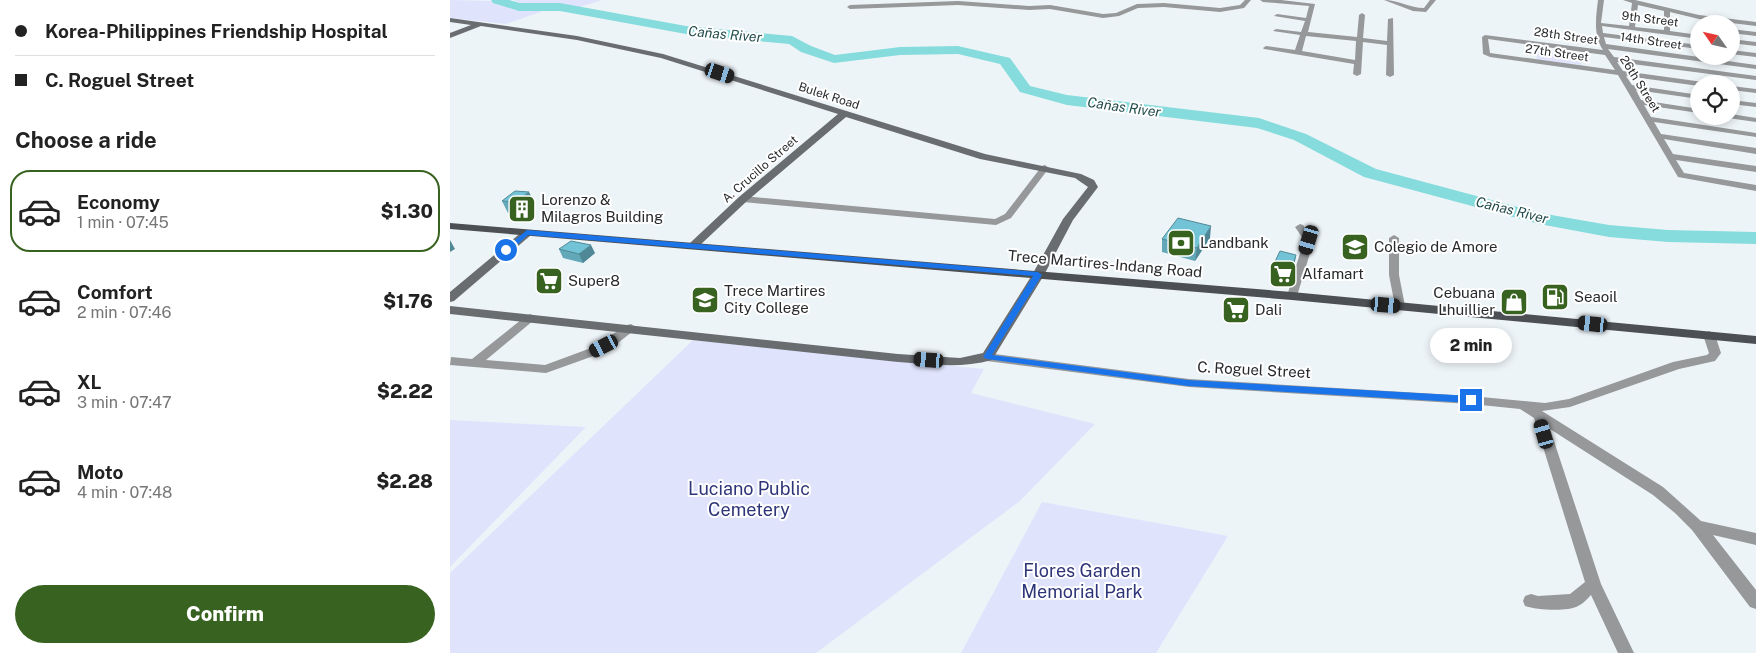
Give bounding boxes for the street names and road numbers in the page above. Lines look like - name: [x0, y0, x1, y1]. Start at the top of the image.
- street label: 9th Street: [1621, 9, 1679, 29]
- street label: 28th Street: [1533, 25, 1599, 47]
- street label: 14th Street: [1619, 30, 1683, 52]
- street label: 27th Street: [1524, 42, 1590, 64]
- street label: 26th Street: [1617, 53, 1663, 115]
- street label: Bulek Road: [797, 80, 861, 112]
- street label: A. Crucillo Street: [720, 132, 801, 205]
- street label: Trece Martires-Indang Road: [1007, 247, 1203, 280]
- street label: C. Roguel Street: [1197, 358, 1311, 381]

